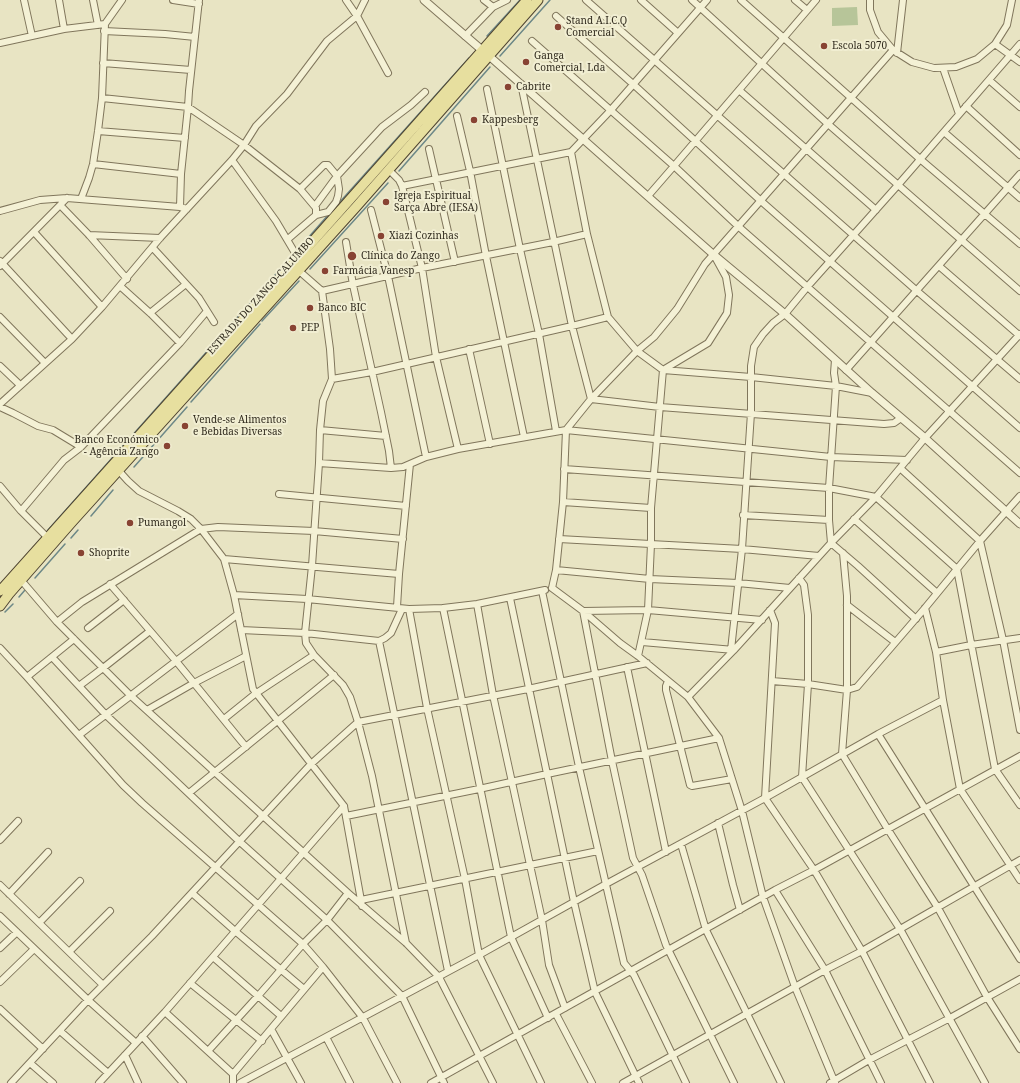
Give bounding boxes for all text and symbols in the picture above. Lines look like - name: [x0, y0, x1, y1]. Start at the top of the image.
- place label: Stand A.I.C.Q Comercial: [566, 15, 627, 38]
- marker: Stand A.I.C.Q Comercial: [553, 22, 563, 32]
- place label: Escola 5070: [832, 40, 887, 52]
- marker: Escola 5070: [819, 41, 829, 51]
- place label: Ganga Comercial, Lda: [534, 50, 605, 74]
- marker: Ganga Comercial, Lda: [521, 57, 531, 67]
- place label: Cabrite: [516, 81, 551, 93]
- marker: Cabrite: [503, 82, 513, 92]
- place label: Kappesberg: [482, 114, 538, 126]
- marker: Kappesberg: [469, 115, 479, 125]
- place label: Igreja Espiritual Sarça Abre (IESA): [394, 190, 478, 214]
- marker: Igreja Espiritual Sarça Abre (IESA): [381, 197, 391, 207]
- place label: Xiazi Cozinhas: [389, 230, 458, 242]
- marker: Xiazi Cozinhas: [376, 231, 386, 241]
- street label: ESTRADA DO ZANGO-CALUMBO: [205, 235, 317, 357]
- marker: Clínica do Zango: [346, 250, 358, 262]
- place label: Clínica do Zango: [361, 250, 440, 262]
- place label: Farmácia Vanesp: [333, 265, 414, 277]
- marker: Farmácia Vanesp: [320, 266, 330, 276]
- place label: Banco BIC: [318, 302, 366, 314]
- marker: Banco BIC: [305, 303, 315, 313]
- place label: PEP: [301, 322, 319, 334]
- marker: PEP: [288, 323, 298, 333]
- place label: Vende-se Alimentos e Bebidas Diversas: [193, 414, 286, 438]
- marker: Vende-se Alimentos e Bebidas Diversas: [180, 421, 190, 431]
- place label: Banco Económico - Agência Zango: [75, 434, 159, 458]
- marker: Banco Económico - Agência Zango: [162, 441, 172, 451]
- place label: Pumangol: [138, 517, 186, 529]
- marker: Pumangol: [125, 518, 135, 528]
- place label: Shoprite: [89, 547, 129, 559]
- marker: Shoprite: [76, 548, 86, 558]

